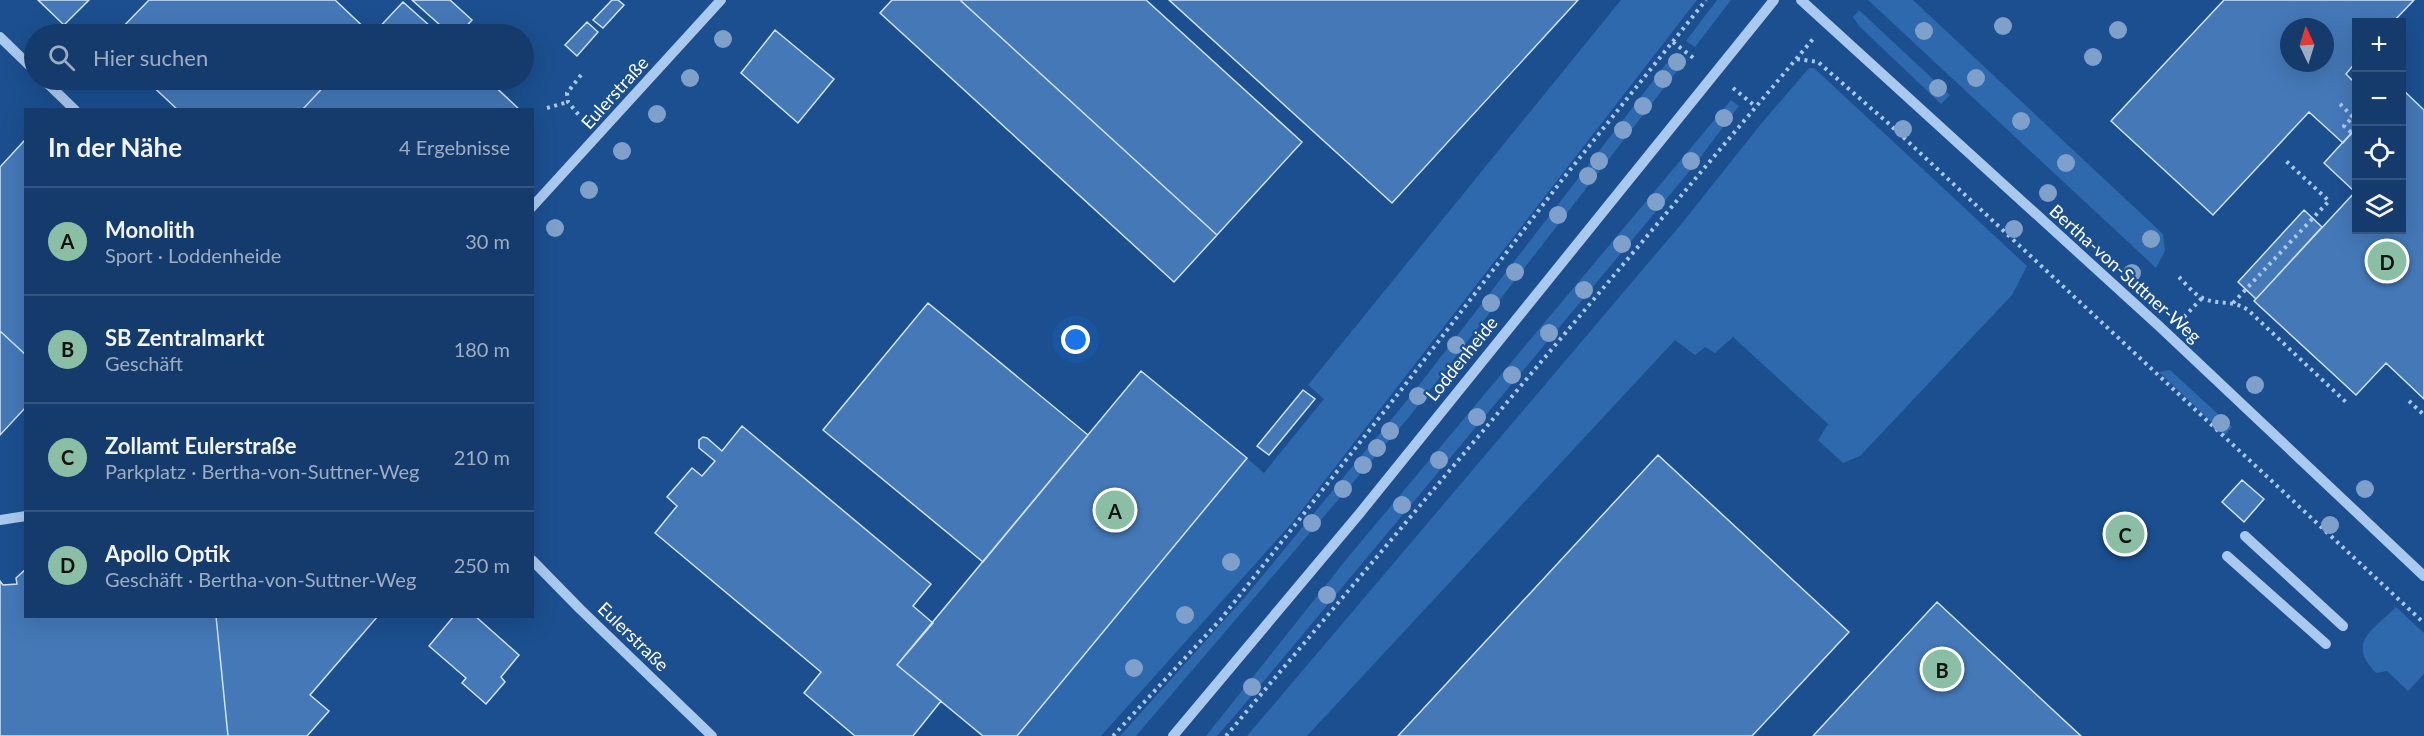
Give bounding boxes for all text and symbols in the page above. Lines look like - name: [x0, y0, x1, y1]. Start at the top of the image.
- north arrow: [2280, 18, 2334, 72]
- map controls: [2352, 18, 2406, 234]
- button: +: [2352, 18, 2406, 72]
- search box: [24, 24, 534, 90]
- icon: search: [45, 41, 78, 74]
- text: Hier suchen: [93, 44, 208, 71]
- street label: Eulerstraße: [576, 52, 652, 133]
- button: −: [2352, 72, 2406, 126]
- button: locate: [2352, 126, 2406, 180]
- text: In der Nähe: [48, 131, 182, 163]
- text: 4 Ergebnisse: [399, 135, 510, 159]
- button: layers: [2352, 180, 2406, 234]
- street label: Bertha-von-Suttner-Weg: [2045, 199, 2206, 347]
- text: Monolith: [105, 216, 195, 243]
- text: A: [61, 229, 74, 253]
- text: 30 m: [465, 229, 510, 253]
- pin: D: [2368, 238, 2406, 284]
- text: Sport · Loddenheide: [105, 243, 281, 267]
- street label: Loddenheide: [1421, 312, 1502, 405]
- text: SB Zentralmarkt: [105, 324, 264, 351]
- your location: [1061, 325, 1090, 354]
- text: B: [61, 337, 74, 361]
- text: 180 m: [454, 337, 510, 361]
- text: Geschäft: [105, 351, 183, 375]
- text: Zollamt Eulerstraße: [105, 432, 297, 459]
- text: C: [61, 445, 74, 469]
- text: 210 m: [454, 445, 510, 469]
- text: Parkplatz · Bertha-von-Suttner-Weg: [105, 459, 419, 483]
- pin: A: [1096, 488, 1134, 532]
- pin: C: [2106, 512, 2144, 556]
- text: Apollo Optik: [105, 540, 230, 567]
- text: D: [60, 553, 75, 577]
- text: 250 m: [454, 553, 510, 577]
- text: Geschäft · Bertha-von-Suttner-Weg: [105, 567, 416, 591]
- street label: Eulerstraße: [594, 597, 674, 675]
- pin: B: [1922, 646, 1962, 692]

